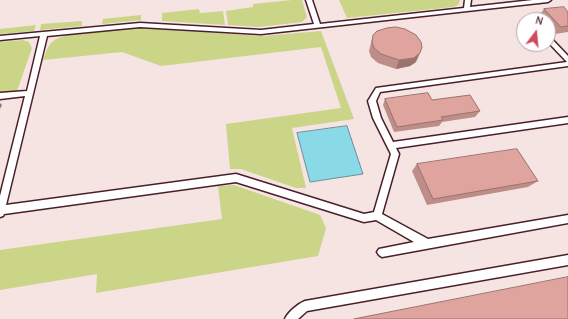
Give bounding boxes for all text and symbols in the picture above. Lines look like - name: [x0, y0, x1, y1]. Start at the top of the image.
- north arrow: [516, 12, 556, 52]
- text: N: [534, 14, 544, 28]

